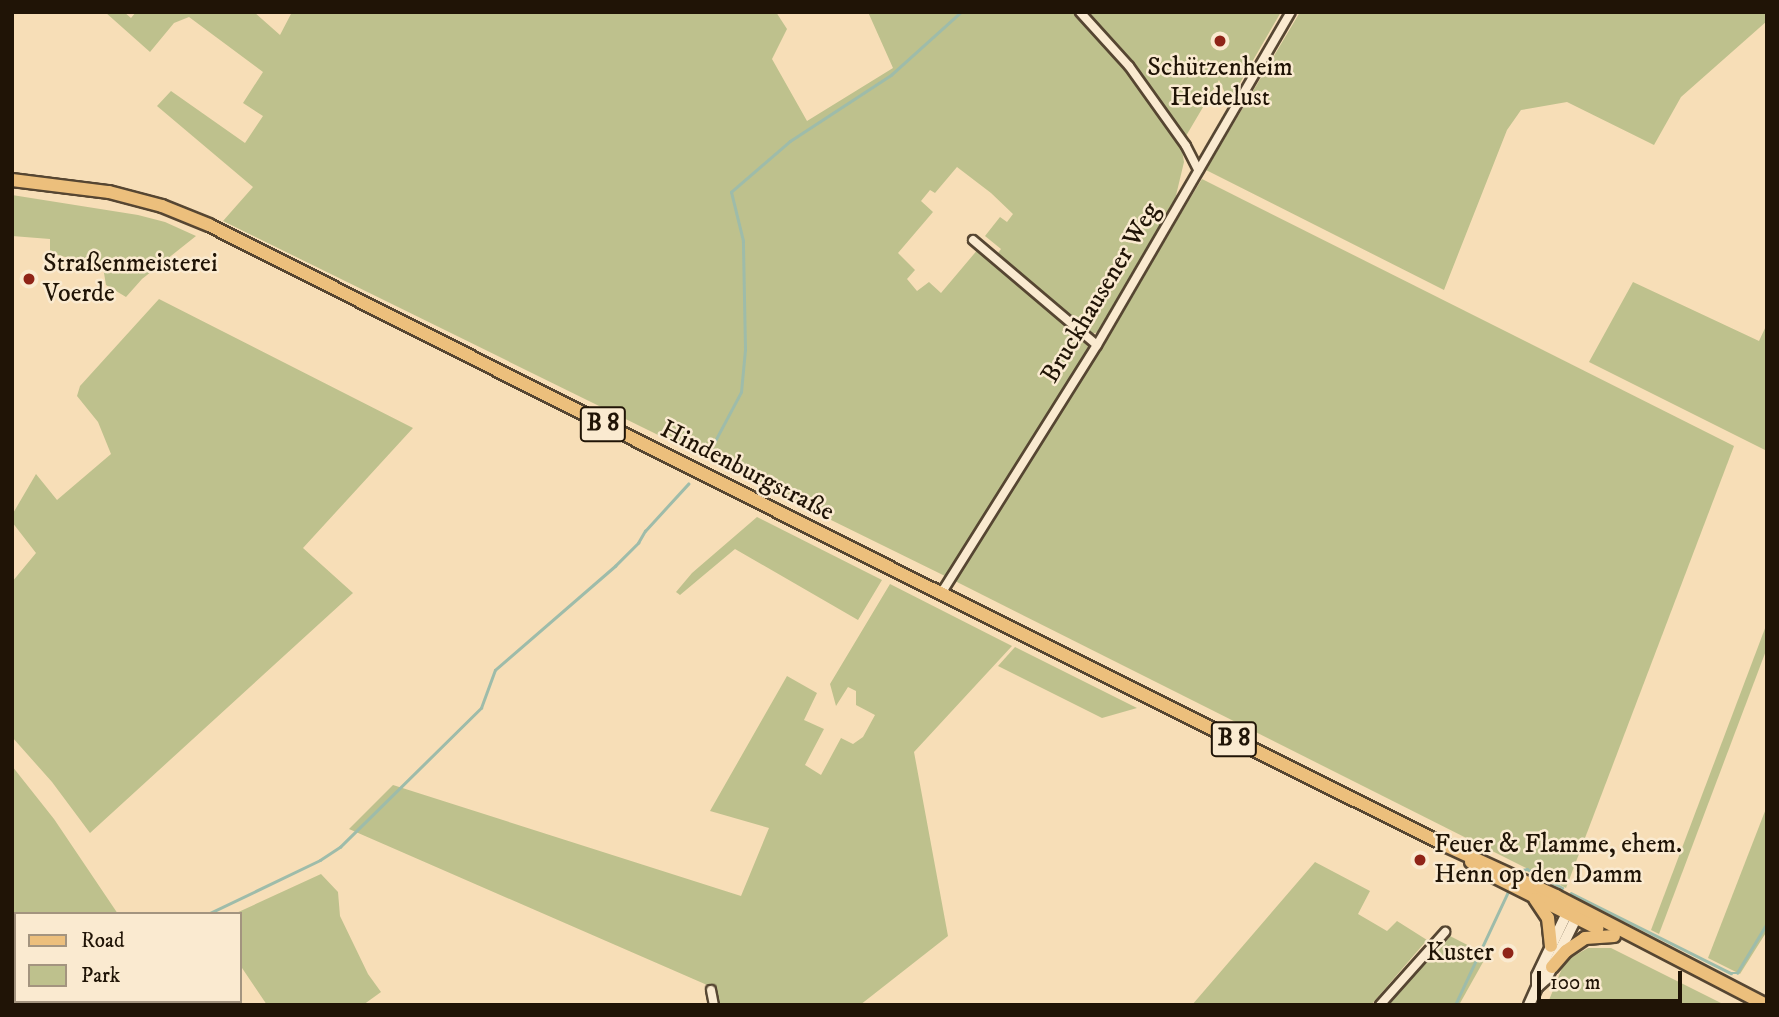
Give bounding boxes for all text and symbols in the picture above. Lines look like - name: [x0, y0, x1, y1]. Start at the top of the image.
- marker: Schützenheim Heidelust: [1212, 33, 1228, 49]
- place label: Schützenheim Heidelust: [1147, 52, 1293, 114]
- street label: Bruckhausener Weg: [1035, 197, 1167, 389]
- place label: Straßenmeisterei Voerde: [43, 248, 218, 310]
- marker: Straßenmeisterei Voerde: [21, 271, 37, 287]
- road number: B 8: [578, 404, 628, 444]
- street label: Hindenburgstraße: [655, 414, 839, 528]
- road number: B 8: [1210, 718, 1258, 760]
- place label: Feuer & Flamme, ehem. Henn op den Damm: [1434, 829, 1682, 890]
- marker: Feuer & Flamme, ehem. Henn op den Damm: [1412, 852, 1428, 868]
- legend: [14, 912, 242, 1003]
- text: Road: [81, 928, 125, 954]
- place label: Kuster: [1426, 937, 1494, 969]
- marker: Kuster: [1500, 945, 1516, 961]
- scale bar: [1541, 958, 1686, 1002]
- text: Park: [81, 963, 120, 989]
- text: 100 m: [1550, 970, 1601, 996]

